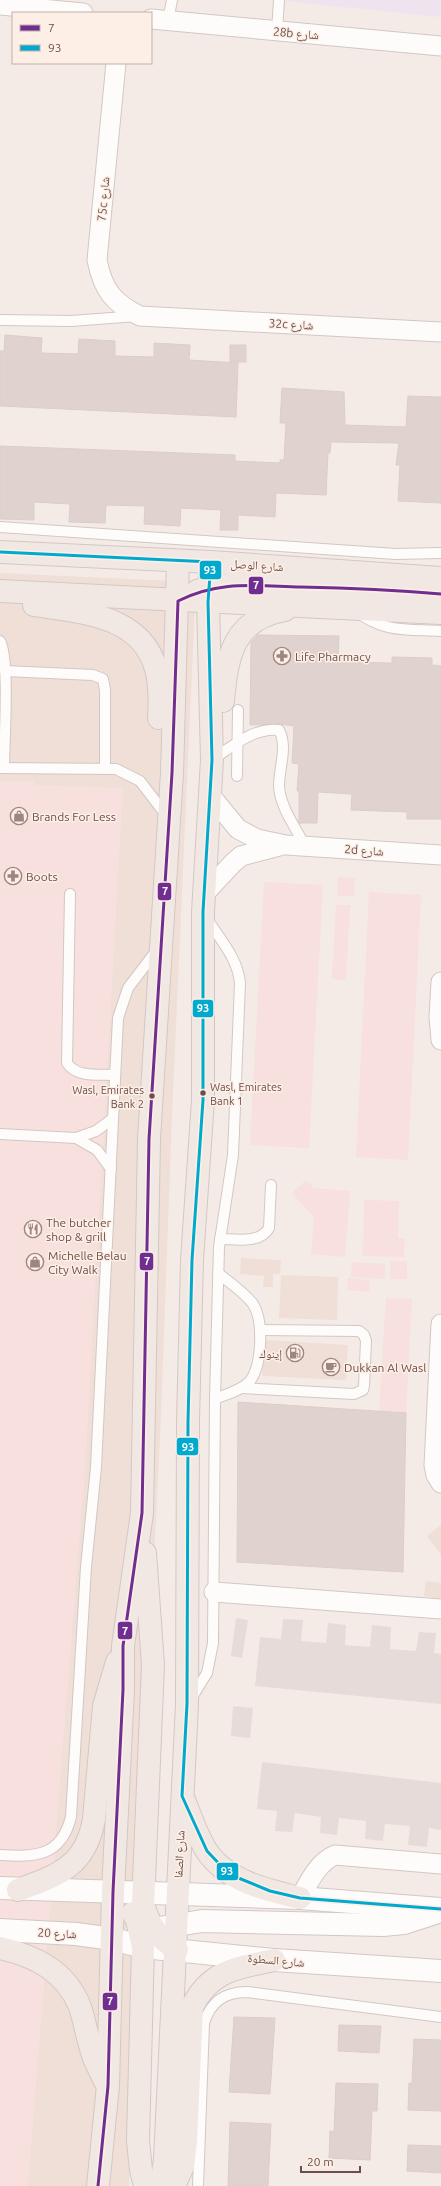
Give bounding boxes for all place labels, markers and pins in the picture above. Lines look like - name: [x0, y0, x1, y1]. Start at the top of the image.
- pharmacy icon: Life Pharmacy: [272, 646, 292, 666]
- place label: Life Pharmacy: [295, 650, 371, 663]
- shop icon: Brands For Less: [9, 806, 29, 826]
- place label: Brands For Less: [32, 810, 116, 823]
- pharmacy icon: Boots: [3, 866, 23, 886]
- place label: Boots: [26, 870, 58, 883]
- place label: Wasl, Emirates Bank 1: [210, 1081, 282, 1107]
- place label: Wasl, Emirates Bank 2: [72, 1084, 144, 1110]
- marker: Wasl, Emirates Bank 1: [198, 1088, 208, 1098]
- marker: Wasl, Emirates Bank 2: [147, 1091, 157, 1101]
- place label: The butcher shop & grill: [46, 1216, 112, 1243]
- restaurant icon: The butcher shop & grill: [23, 1219, 43, 1239]
- place label: Michelle Belau City Walk: [48, 1249, 127, 1276]
- shop icon: Michelle Belau City Walk: [25, 1252, 45, 1272]
- fuel station icon: إينوك: [285, 1343, 305, 1363]
- place label: إينوك: [259, 1347, 282, 1361]
- cafe icon: Dukkan Al Wasl: [321, 1357, 341, 1377]
- place label: Dukkan Al Wasl: [344, 1361, 426, 1374]

